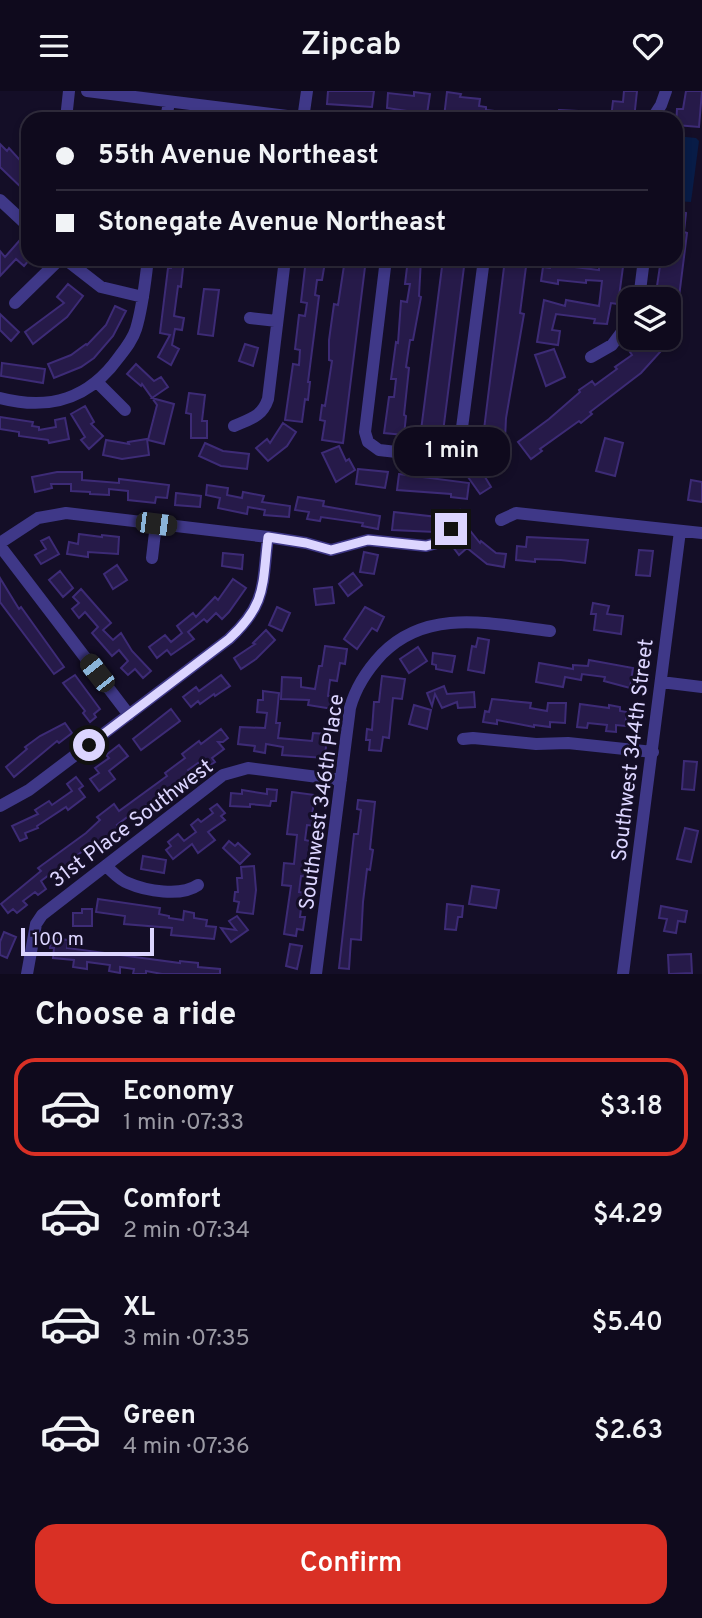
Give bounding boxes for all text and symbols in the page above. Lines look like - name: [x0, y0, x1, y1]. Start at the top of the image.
- text: Zipcab: [301, 26, 401, 66]
- icon: menu: [35, 27, 73, 65]
- icon: heart: [629, 27, 667, 65]
- text: 55th Avenue Northeast: [98, 140, 379, 173]
- text: Stonegate Avenue Northeast: [98, 207, 446, 240]
- map controls: [618, 287, 681, 350]
- button: layers: [618, 287, 681, 350]
- callout: 1 min: [393, 427, 509, 477]
- text: 1 min: [425, 437, 479, 466]
- car: [134, 511, 179, 537]
- route end: [435, 513, 467, 545]
- street label: Southwest 344th Street: [606, 637, 661, 863]
- car: [76, 650, 119, 696]
- street label: Southwest 346th Place: [294, 692, 351, 912]
- route start: [73, 729, 105, 761]
- street label: 31st Place Southwest: [45, 754, 219, 895]
- scale bar: [21, 925, 154, 957]
- text: 100 m: [32, 928, 84, 952]
- text: Choose a ride: [35, 996, 236, 1036]
- icon: car: [39, 1076, 102, 1139]
- text: Economy: [123, 1076, 234, 1109]
- text: $3.18: [600, 1091, 663, 1124]
- text: 1 min · 07:33: [123, 1109, 244, 1138]
- icon: car: [39, 1184, 102, 1247]
- text: Comfort: [123, 1184, 221, 1217]
- text: $4.29: [593, 1199, 663, 1232]
- text: 2 min · 07:34: [123, 1217, 250, 1246]
- icon: car: [39, 1292, 102, 1355]
- text: XL: [123, 1292, 155, 1325]
- text: $5.40: [592, 1307, 663, 1340]
- text: 3 min · 07:35: [123, 1325, 250, 1354]
- icon: car: [39, 1400, 102, 1463]
- text: Green: [123, 1400, 196, 1433]
- text: $2.63: [594, 1415, 663, 1448]
- text: 4 min · 07:36: [123, 1433, 250, 1462]
- button: Confirm: [35, 1524, 667, 1604]

